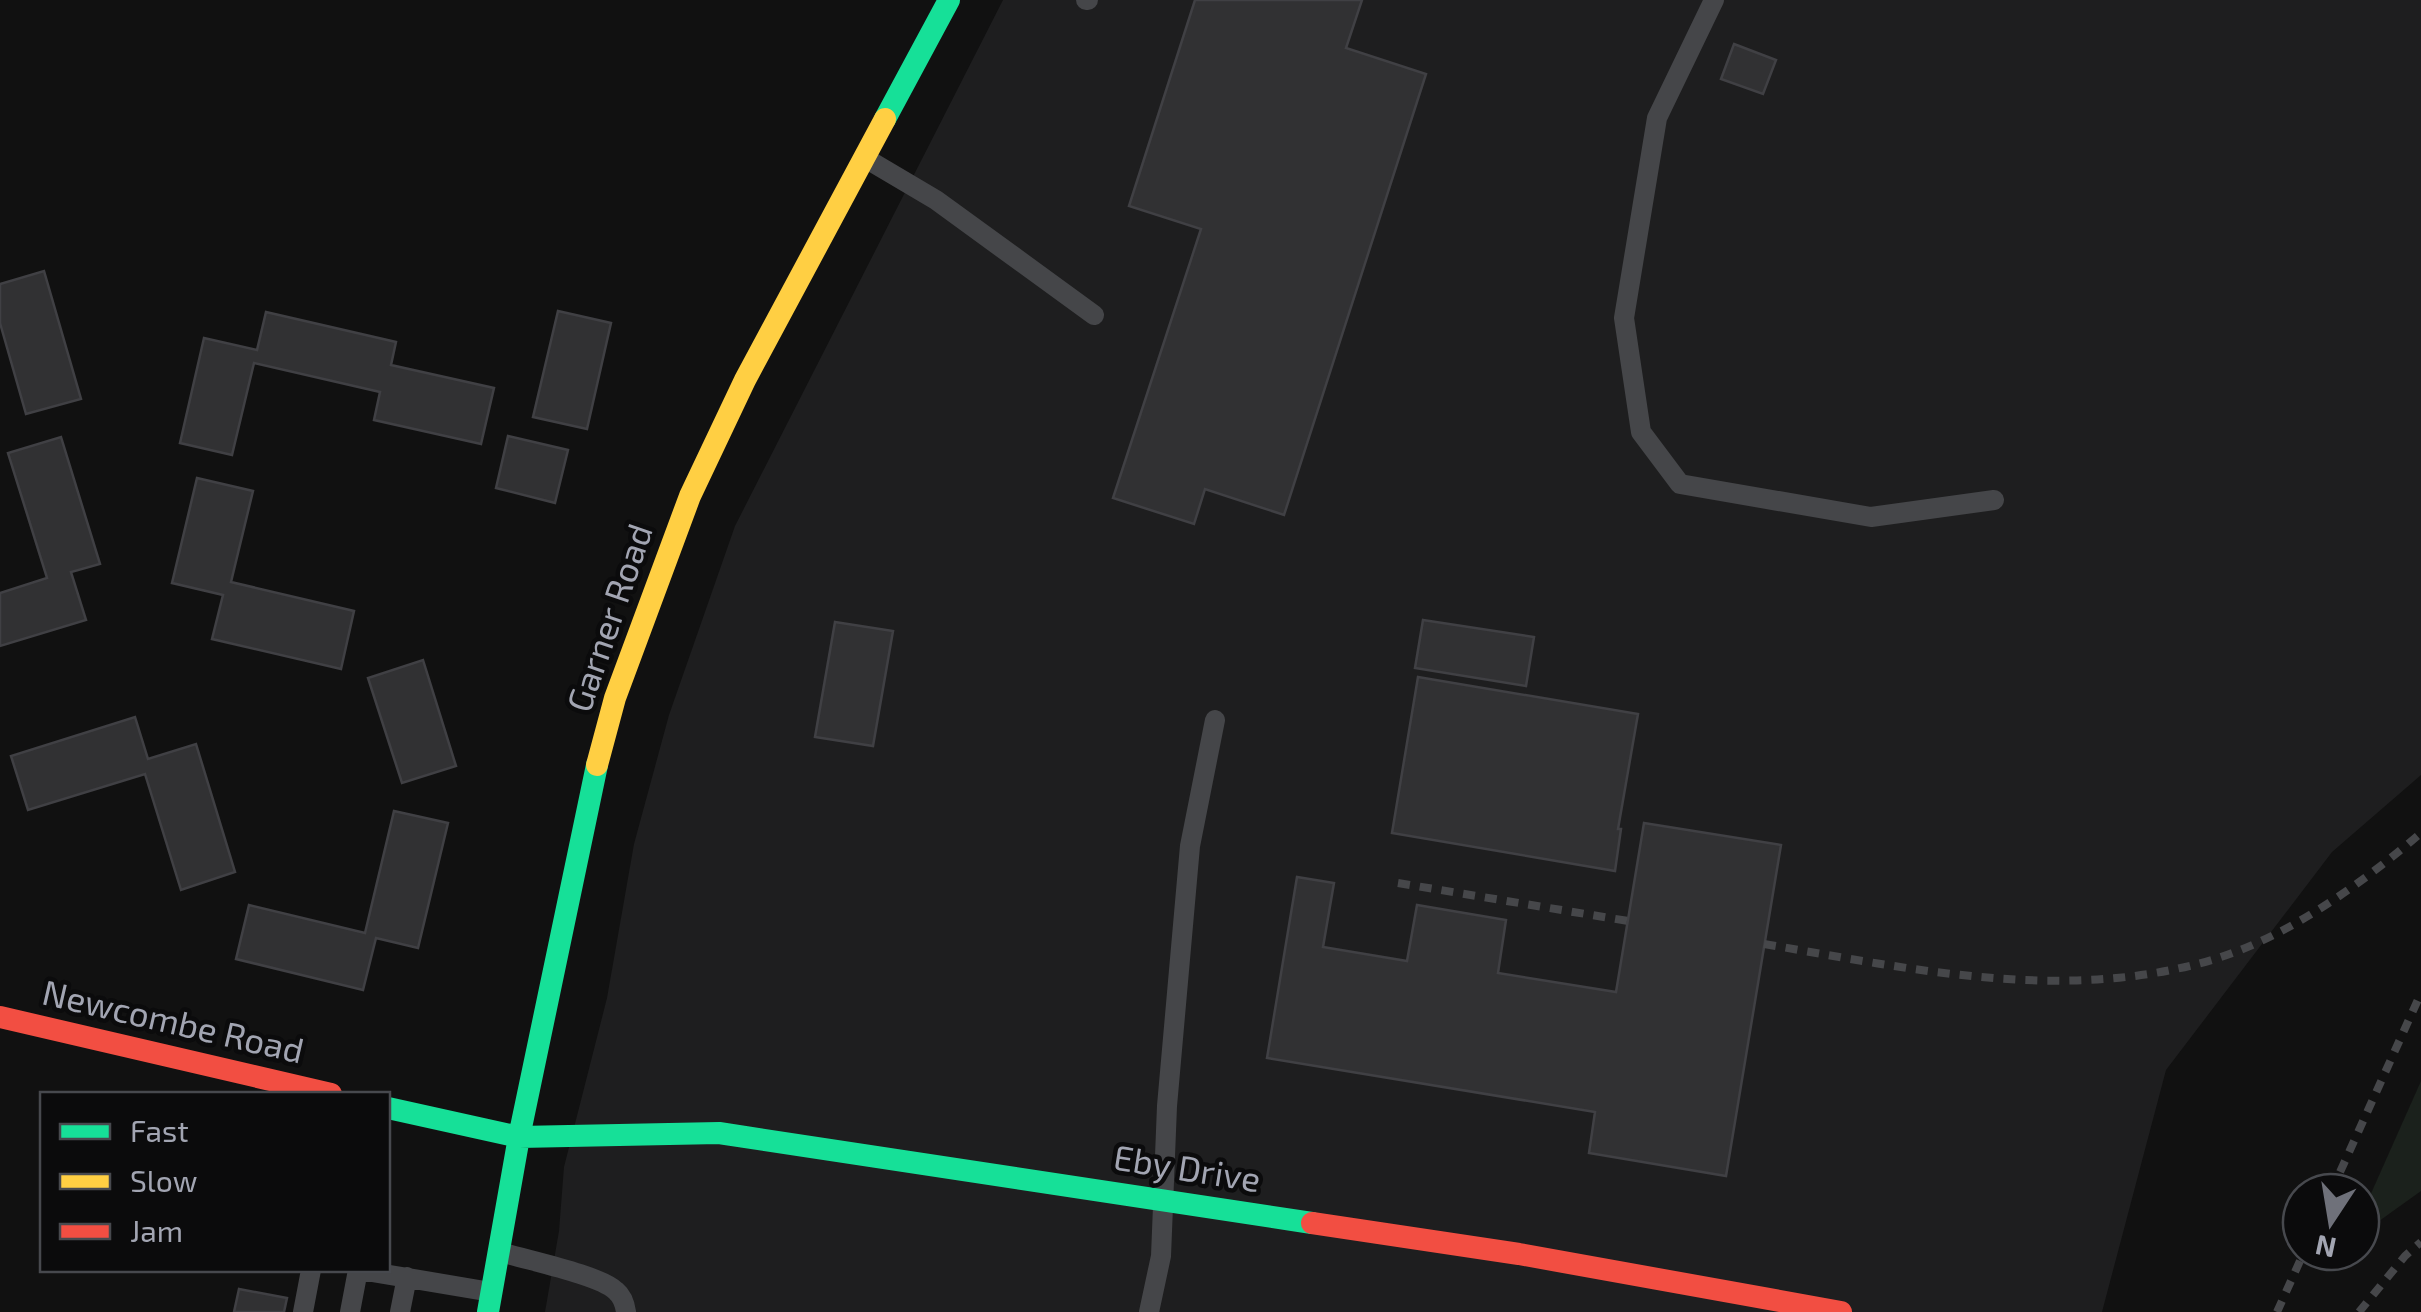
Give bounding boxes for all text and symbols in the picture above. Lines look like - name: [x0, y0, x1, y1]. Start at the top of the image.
- street label: Garner Road: [556, 518, 660, 717]
- street label: Newcombe Road: [39, 970, 308, 1071]
- legend: [40, 1092, 390, 1272]
- text: Fast: [130, 1112, 189, 1148]
- street label: Eby Drive: [1111, 1135, 1264, 1199]
- text: Slow: [130, 1162, 197, 1198]
- north arrow: [2281, 1172, 2381, 1272]
- text: Jam: [130, 1212, 183, 1248]
- text: N: [2312, 1229, 2339, 1266]

